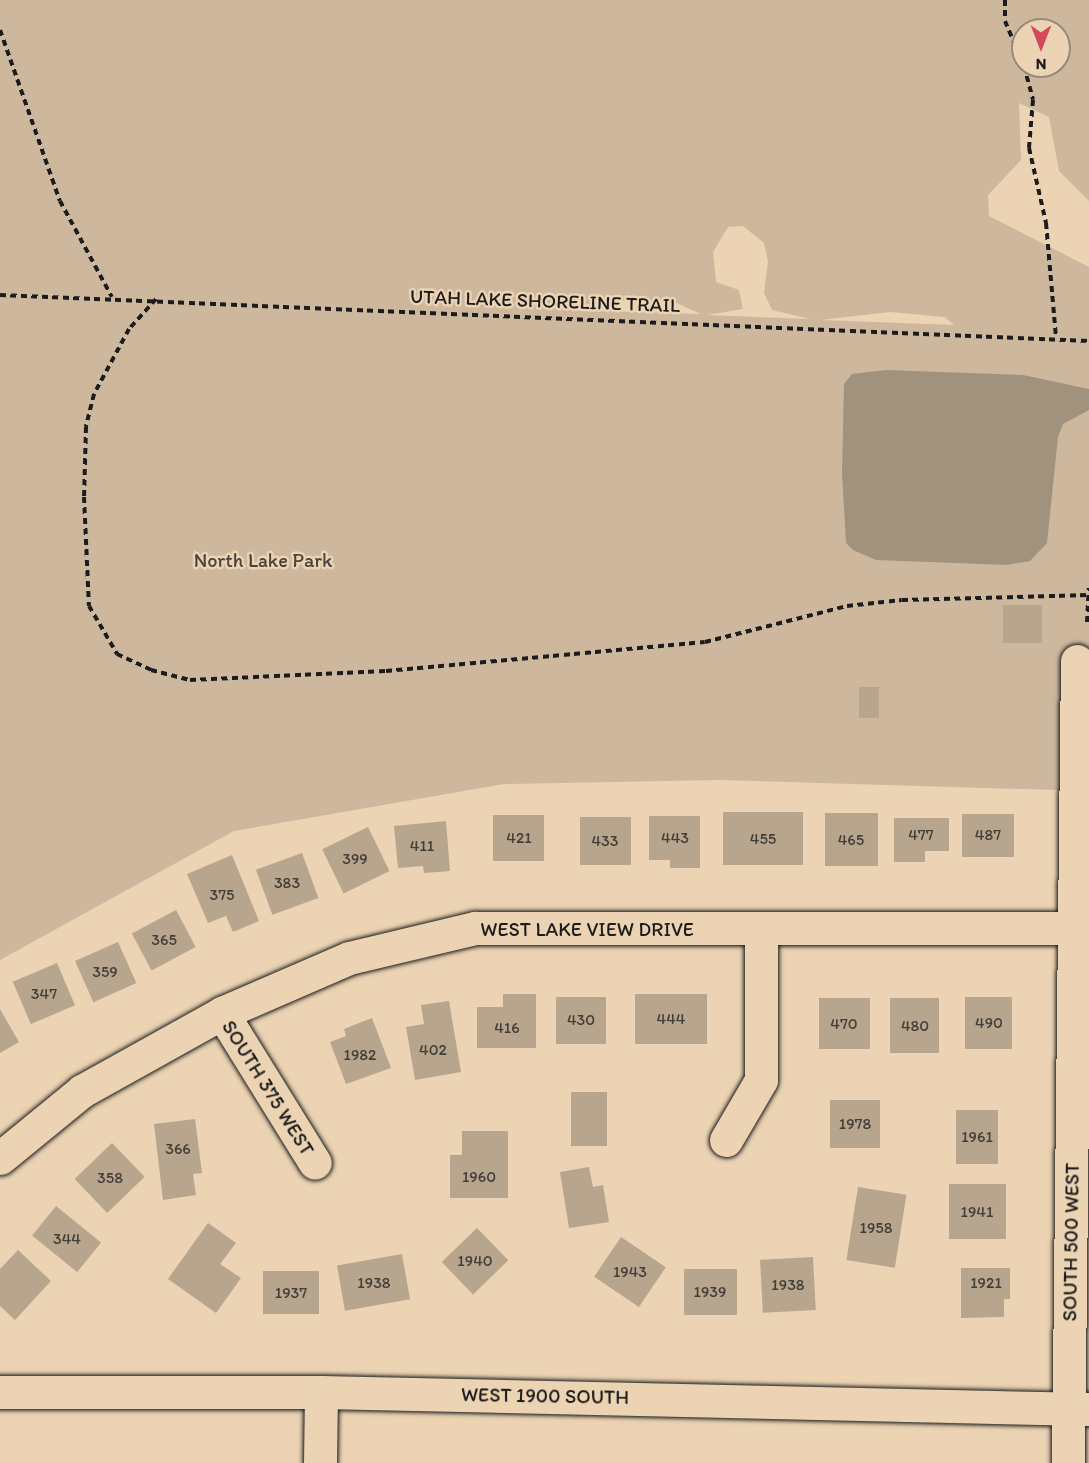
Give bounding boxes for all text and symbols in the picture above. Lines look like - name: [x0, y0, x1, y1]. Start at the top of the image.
- north arrow: [1011, 18, 1071, 78]
- text: N: [1036, 55, 1046, 74]
- street label: UTAH LAKE SHORELINE TRAIL: [411, 284, 679, 318]
- park label: North Lake Park: [194, 548, 332, 572]
- house number: 477: [908, 825, 934, 845]
- house number: 487: [975, 825, 1001, 845]
- house number: 421: [506, 828, 532, 848]
- house number: 443: [661, 828, 689, 848]
- house number: 455: [750, 829, 776, 849]
- house number: 465: [838, 830, 864, 850]
- house number: 433: [591, 831, 619, 851]
- house number: 411: [410, 836, 434, 856]
- house number: 399: [342, 849, 368, 869]
- house number: 383: [274, 873, 300, 893]
- house number: 375: [209, 885, 235, 905]
- street label: WEST LAKE VIEW DRIVE: [480, 917, 694, 941]
- house number: 365: [151, 930, 177, 950]
- house number: 359: [92, 962, 118, 982]
- house number: 347: [31, 984, 57, 1004]
- house number: 444: [657, 1009, 685, 1029]
- house number: 430: [567, 1010, 595, 1030]
- house number: 490: [975, 1013, 1003, 1033]
- house number: 470: [830, 1014, 858, 1034]
- street label: SOUTH 375 WEST: [217, 1016, 319, 1160]
- house number: 480: [901, 1016, 929, 1036]
- house number: 416: [494, 1018, 520, 1038]
- house number: 402: [419, 1040, 447, 1060]
- house number: 1982: [344, 1045, 376, 1065]
- house number: 1978: [839, 1114, 871, 1134]
- house number: 1961: [961, 1127, 993, 1147]
- house number: 366: [165, 1139, 191, 1159]
- street label: SOUTH 500 WEST: [1058, 1162, 1084, 1322]
- house number: 1960: [462, 1167, 496, 1187]
- house number: 358: [97, 1168, 123, 1188]
- house number: 1941: [961, 1202, 993, 1222]
- house number: 1958: [860, 1218, 892, 1238]
- house number: 344: [53, 1229, 81, 1249]
- house number: 1940: [457, 1251, 493, 1271]
- house number: 1943: [613, 1262, 647, 1282]
- house number: 1938: [357, 1273, 391, 1293]
- house number: 1921: [970, 1273, 1002, 1293]
- house number: 1938: [771, 1275, 805, 1295]
- house number: 1939: [694, 1282, 726, 1302]
- house number: 1937: [275, 1283, 307, 1303]
- street label: WEST 1900 SOUTH: [461, 1383, 629, 1409]

